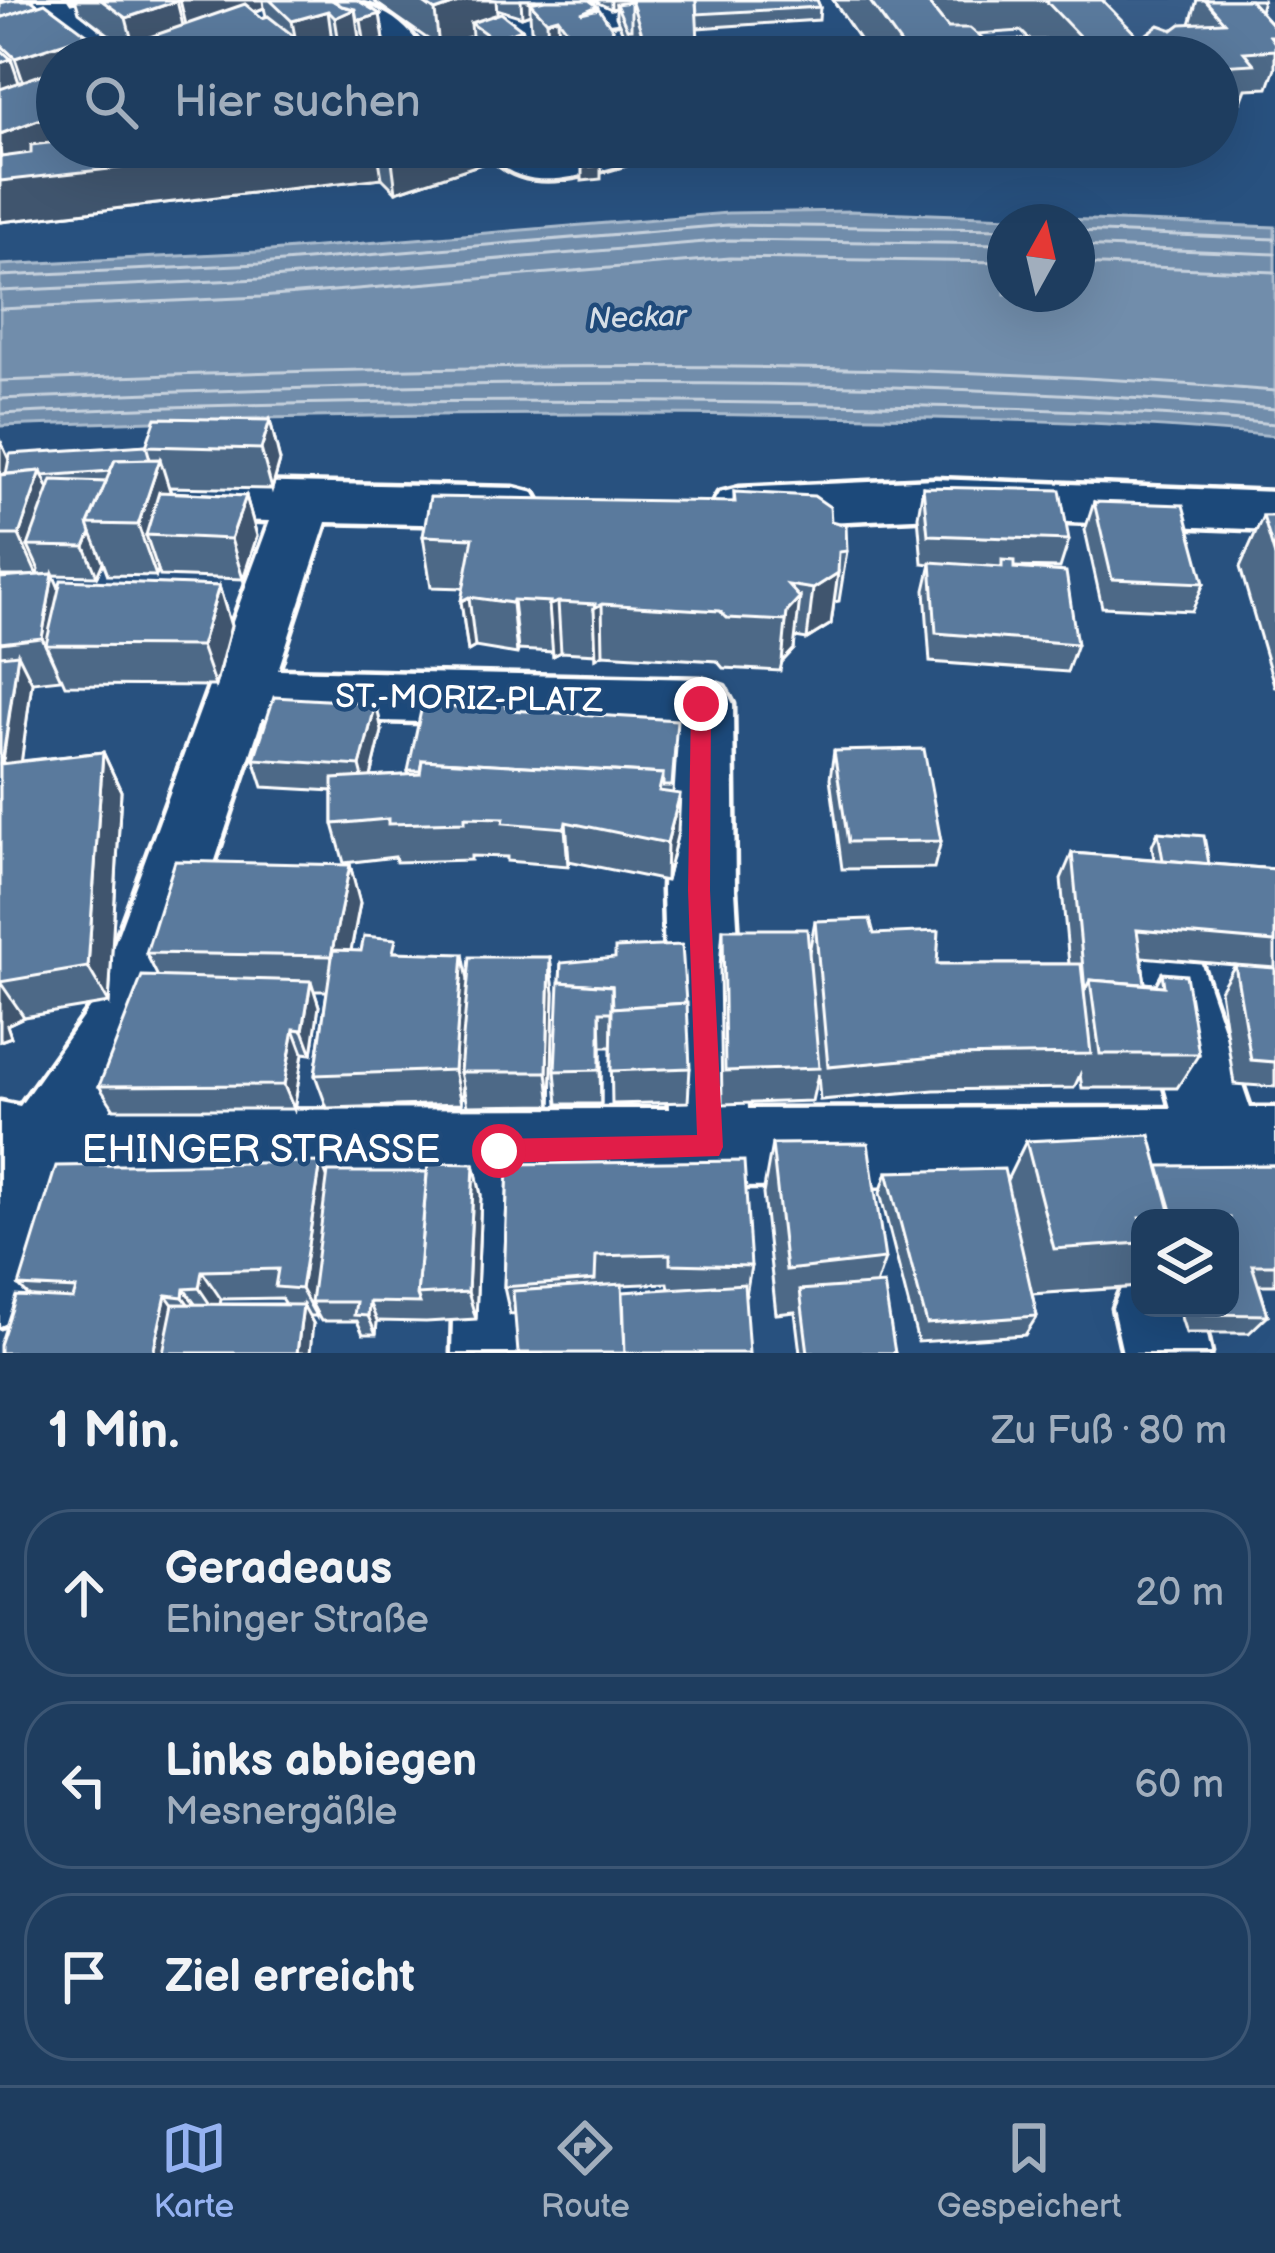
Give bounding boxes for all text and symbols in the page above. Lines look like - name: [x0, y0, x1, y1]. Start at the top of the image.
- search box: [36, 36, 1239, 168]
- icon: search: [78, 69, 144, 135]
- text: Hier suchen: [174, 75, 421, 130]
- north arrow: [987, 204, 1095, 312]
- water label: Neckar: [587, 298, 689, 338]
- street label: ST.-MORIZ-PLATZ: [335, 677, 604, 721]
- route end: [674, 677, 728, 731]
- route start: [472, 1124, 526, 1178]
- street label: EHINGER STRASSE: [82, 1127, 440, 1174]
- map controls: [1131, 1209, 1239, 1317]
- button: layers: [1131, 1209, 1239, 1317]
- text: 1 Min.: [48, 1401, 179, 1462]
- text: Zu Fuß · 80 m: [991, 1408, 1227, 1455]
- text: Geradeaus: [165, 1542, 392, 1597]
- icon: ahead: [51, 1560, 117, 1626]
- text: 20 m: [1135, 1570, 1224, 1617]
- text: Ehinger Straße: [165, 1597, 429, 1644]
- text: Links abbiegen: [165, 1734, 477, 1789]
- icon: left: [51, 1752, 117, 1818]
- text: 60 m: [1134, 1762, 1224, 1809]
- text: Mesnergäßle: [165, 1789, 397, 1836]
- icon: arrive: [51, 1944, 117, 2010]
- text: Ziel erreicht: [165, 1950, 415, 2005]
- tab: Karte: [153, 2115, 234, 2227]
- tab: Route: [541, 2115, 630, 2227]
- tab: Gespeichert: [937, 2115, 1122, 2227]

